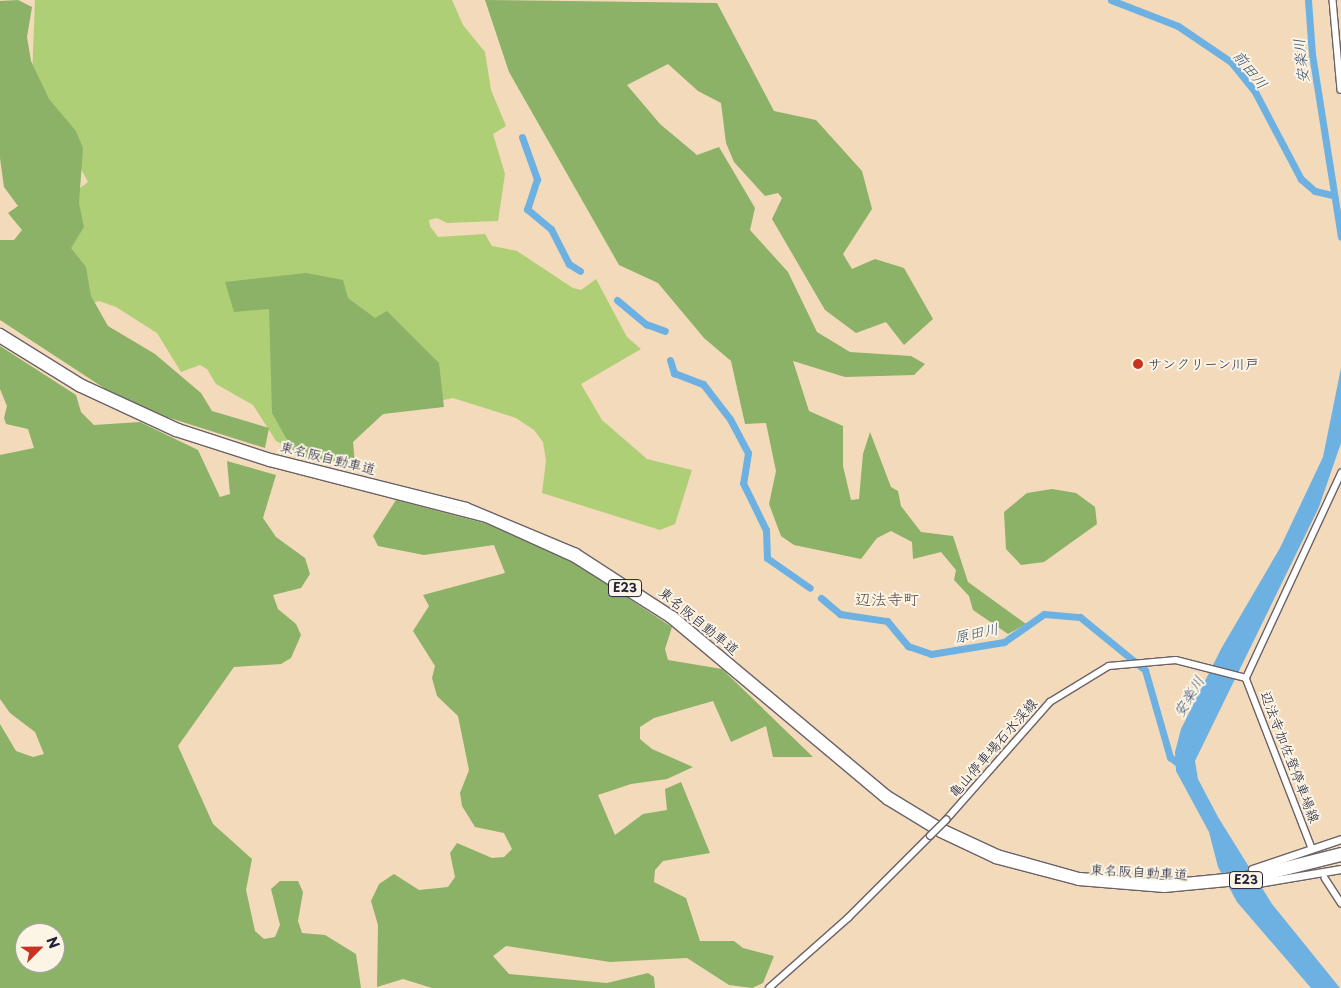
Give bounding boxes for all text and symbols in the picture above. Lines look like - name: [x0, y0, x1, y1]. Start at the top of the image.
- water label: 安楽川: [1289, 38, 1311, 84]
- water label: 前田川: [1230, 46, 1272, 92]
- place label: サンクリーン川戸: [1148, 356, 1260, 372]
- marker: サンクリーン川戸: [1132, 358, 1144, 370]
- street label: 東名阪自動車道: [278, 438, 378, 478]
- road number: E23: [608, 578, 642, 598]
- street label: 東名阪自動車道: [656, 584, 742, 658]
- district label: 辺法寺町: [855, 588, 919, 608]
- water label: 原田川: [952, 619, 1000, 645]
- water label: 安楽川: [1169, 672, 1207, 720]
- street label: 辺法寺加佐登停車場線: [1257, 689, 1323, 825]
- street label: 亀山停車場石水渓線: [945, 695, 1041, 801]
- street label: 東名阪自動車道: [1090, 861, 1188, 883]
- road number: E23: [1228, 870, 1264, 890]
- north arrow: [15, 923, 65, 973]
- text: N: [42, 933, 65, 952]

